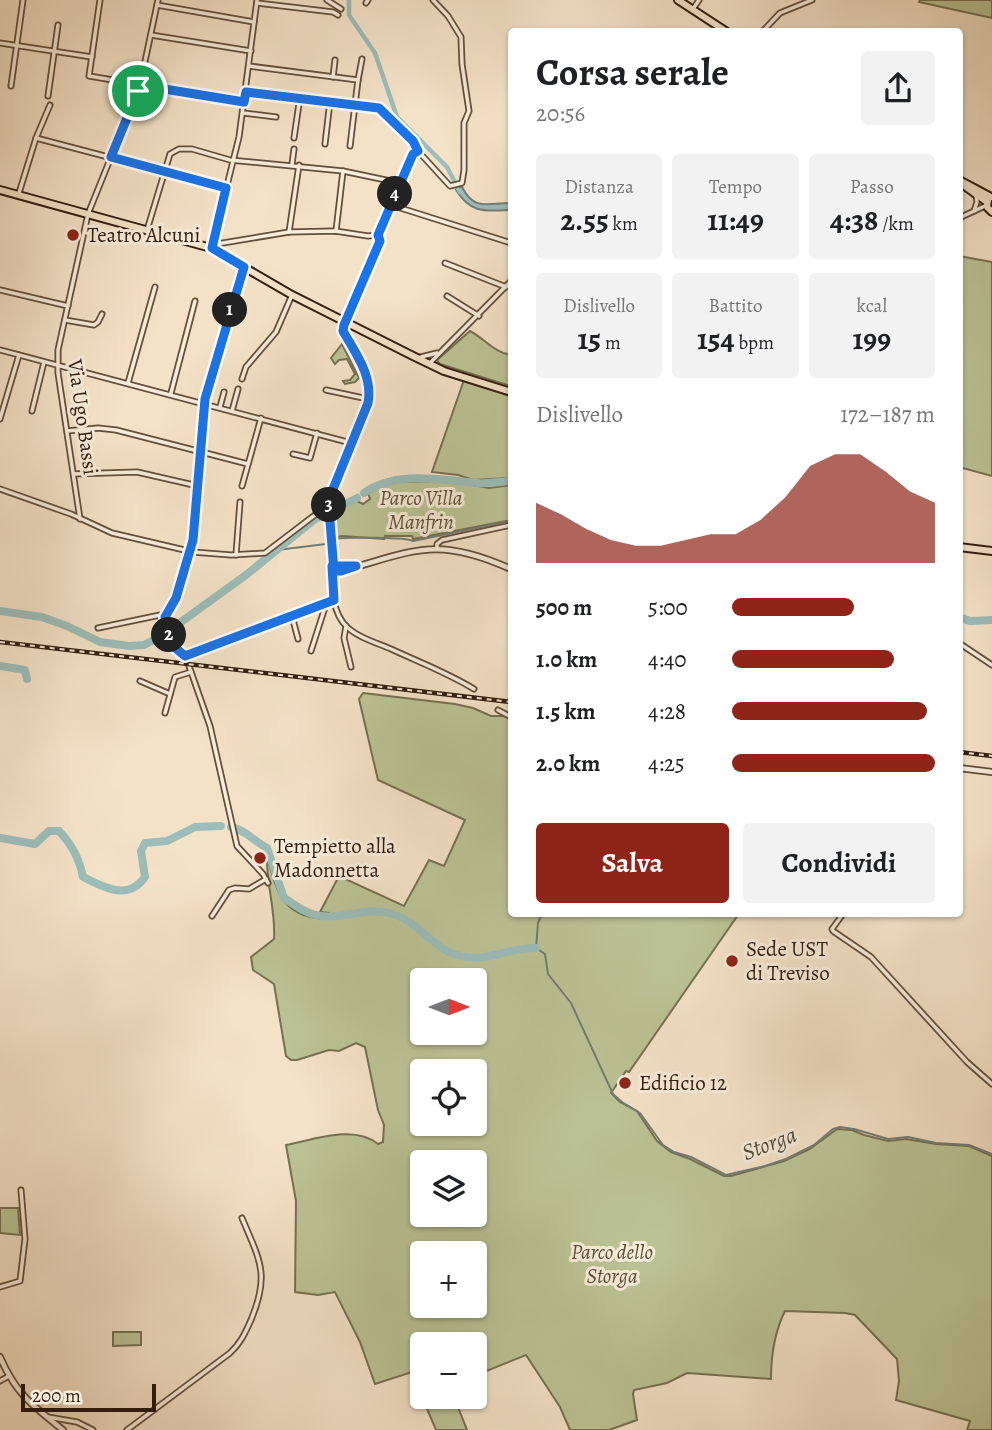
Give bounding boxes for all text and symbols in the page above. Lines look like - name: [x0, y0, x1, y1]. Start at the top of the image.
- text: Corsa serale: [536, 46, 729, 98]
- button: share: [861, 51, 935, 125]
- pin: [108, 61, 168, 121]
- icon: arrive: [119, 72, 157, 110]
- text: 20:56: [536, 98, 585, 129]
- text: Distanza: [564, 174, 634, 200]
- text: Tempo: [709, 174, 762, 200]
- text: Passo: [850, 174, 894, 200]
- pin: 4: [378, 176, 412, 212]
- text: 4: [390, 180, 399, 206]
- text: 2.55: [560, 200, 609, 240]
- text: 11:49: [707, 200, 764, 240]
- text: 4:38: [830, 200, 878, 240]
- text: km: [609, 211, 638, 237]
- text: /km: [878, 211, 914, 237]
- place label: Teatro Alcuni: [87, 221, 201, 249]
- marker: Teatro Alcuni: [65, 227, 81, 243]
- pin: 1: [212, 292, 247, 328]
- text: Dislivello: [563, 293, 635, 319]
- text: Battito: [709, 293, 762, 319]
- text: kcal: [857, 293, 887, 319]
- text: 1: [226, 296, 233, 322]
- text: 15: [578, 319, 601, 359]
- text: 154: [697, 319, 735, 359]
- text: 199: [853, 319, 891, 359]
- text: m: [601, 330, 621, 356]
- text: bpm: [735, 330, 774, 356]
- street label: Via Ugo Bassi: [61, 356, 105, 477]
- text: Dislivello: [536, 399, 623, 430]
- text: 172–187 m: [840, 399, 935, 430]
- park label: Parco Villa Manfrin: [379, 484, 463, 536]
- pin: 3: [312, 488, 346, 522]
- text: 3: [324, 491, 333, 517]
- text: 500 m: [536, 592, 592, 623]
- text: 5:00: [648, 592, 688, 623]
- pin: 2: [152, 618, 186, 652]
- text: 2: [164, 621, 173, 647]
- text: 1.0 km: [536, 644, 597, 675]
- text: 4:40: [648, 644, 687, 675]
- text: 1.5 km: [536, 696, 596, 727]
- text: 4:28: [648, 696, 686, 727]
- text: 2.0 km: [536, 748, 600, 779]
- text: 4:25: [648, 748, 685, 779]
- button: Salva: [536, 823, 729, 903]
- button: Condividi: [743, 823, 935, 903]
- place label: Tempietto alla Madonnetta: [274, 832, 396, 884]
- marker: Tempietto alla Madonnetta: [252, 850, 268, 866]
- place label: Sede UST di Treviso: [746, 935, 830, 987]
- marker: Sede UST di Treviso: [724, 953, 740, 969]
- north arrow: [410, 968, 486, 1045]
- map controls: [410, 968, 487, 1409]
- button: locate: [410, 1059, 487, 1136]
- place label: Edificio 12: [639, 1069, 727, 1097]
- marker: Edificio 12: [617, 1075, 633, 1091]
- water label: Storga: [737, 1119, 801, 1168]
- button: layers: [410, 1150, 487, 1227]
- park label: Parco dello Storga: [571, 1238, 653, 1290]
- button: +: [410, 1241, 487, 1318]
- button: −: [410, 1332, 487, 1409]
- scale bar: [21, 1381, 156, 1413]
- text: 200 m: [32, 1383, 81, 1409]

